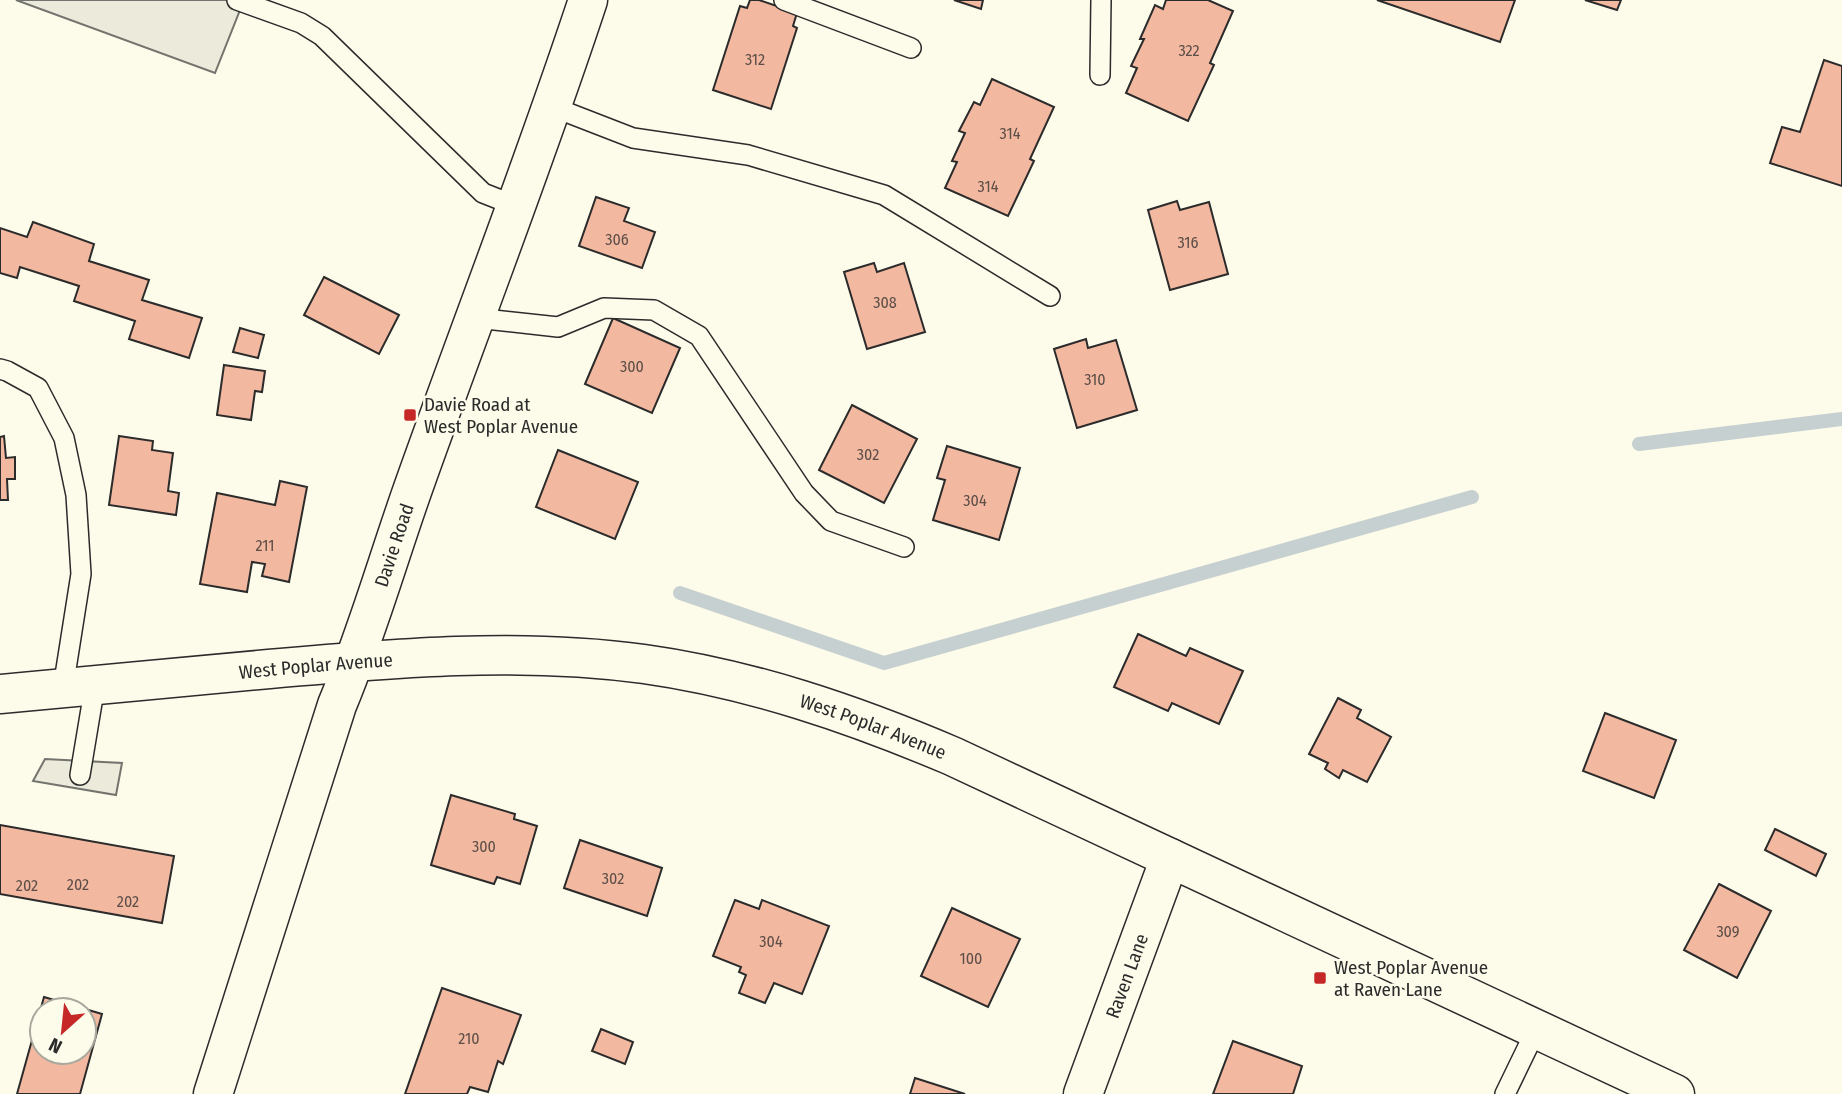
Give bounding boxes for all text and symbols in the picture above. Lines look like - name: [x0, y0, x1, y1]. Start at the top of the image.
- house number: 322: [1178, 41, 1200, 60]
- house number: 312: [745, 50, 765, 69]
- house number: 314: [1000, 124, 1021, 143]
- house number: 314: [978, 177, 999, 196]
- house number: 306: [605, 230, 629, 249]
- house number: 316: [1177, 233, 1199, 252]
- house number: 308: [873, 293, 897, 312]
- house number: 300: [620, 357, 644, 376]
- house number: 310: [1084, 370, 1106, 389]
- place label: Davie Road at West Poplar Avenue: [424, 393, 578, 438]
- marker: Davie Road at West Poplar Avenue: [402, 407, 418, 423]
- house number: 302: [857, 445, 879, 464]
- house number: 304: [963, 491, 987, 510]
- street label: Davie Road: [370, 501, 419, 590]
- house number: 211: [256, 536, 274, 555]
- street label: West Poplar Avenue: [238, 648, 393, 684]
- street label: West Poplar Avenue: [797, 689, 950, 764]
- house number: 300: [472, 837, 496, 856]
- house number: 302: [602, 869, 624, 888]
- house number: 202: [67, 875, 89, 894]
- house number: 202: [16, 876, 38, 895]
- house number: 202: [117, 892, 139, 911]
- house number: 309: [1716, 922, 1740, 941]
- street label: Raven Lane: [1101, 930, 1153, 1021]
- house number: 304: [759, 932, 783, 951]
- house number: 100: [960, 949, 982, 968]
- place label: West Poplar Avenue at Raven Lane: [1334, 956, 1488, 1001]
- marker: West Poplar Avenue at Raven Lane: [1312, 970, 1328, 986]
- north arrow: [28, 996, 98, 1066]
- house number: 210: [458, 1029, 480, 1048]
- text: N: [45, 1033, 66, 1059]

